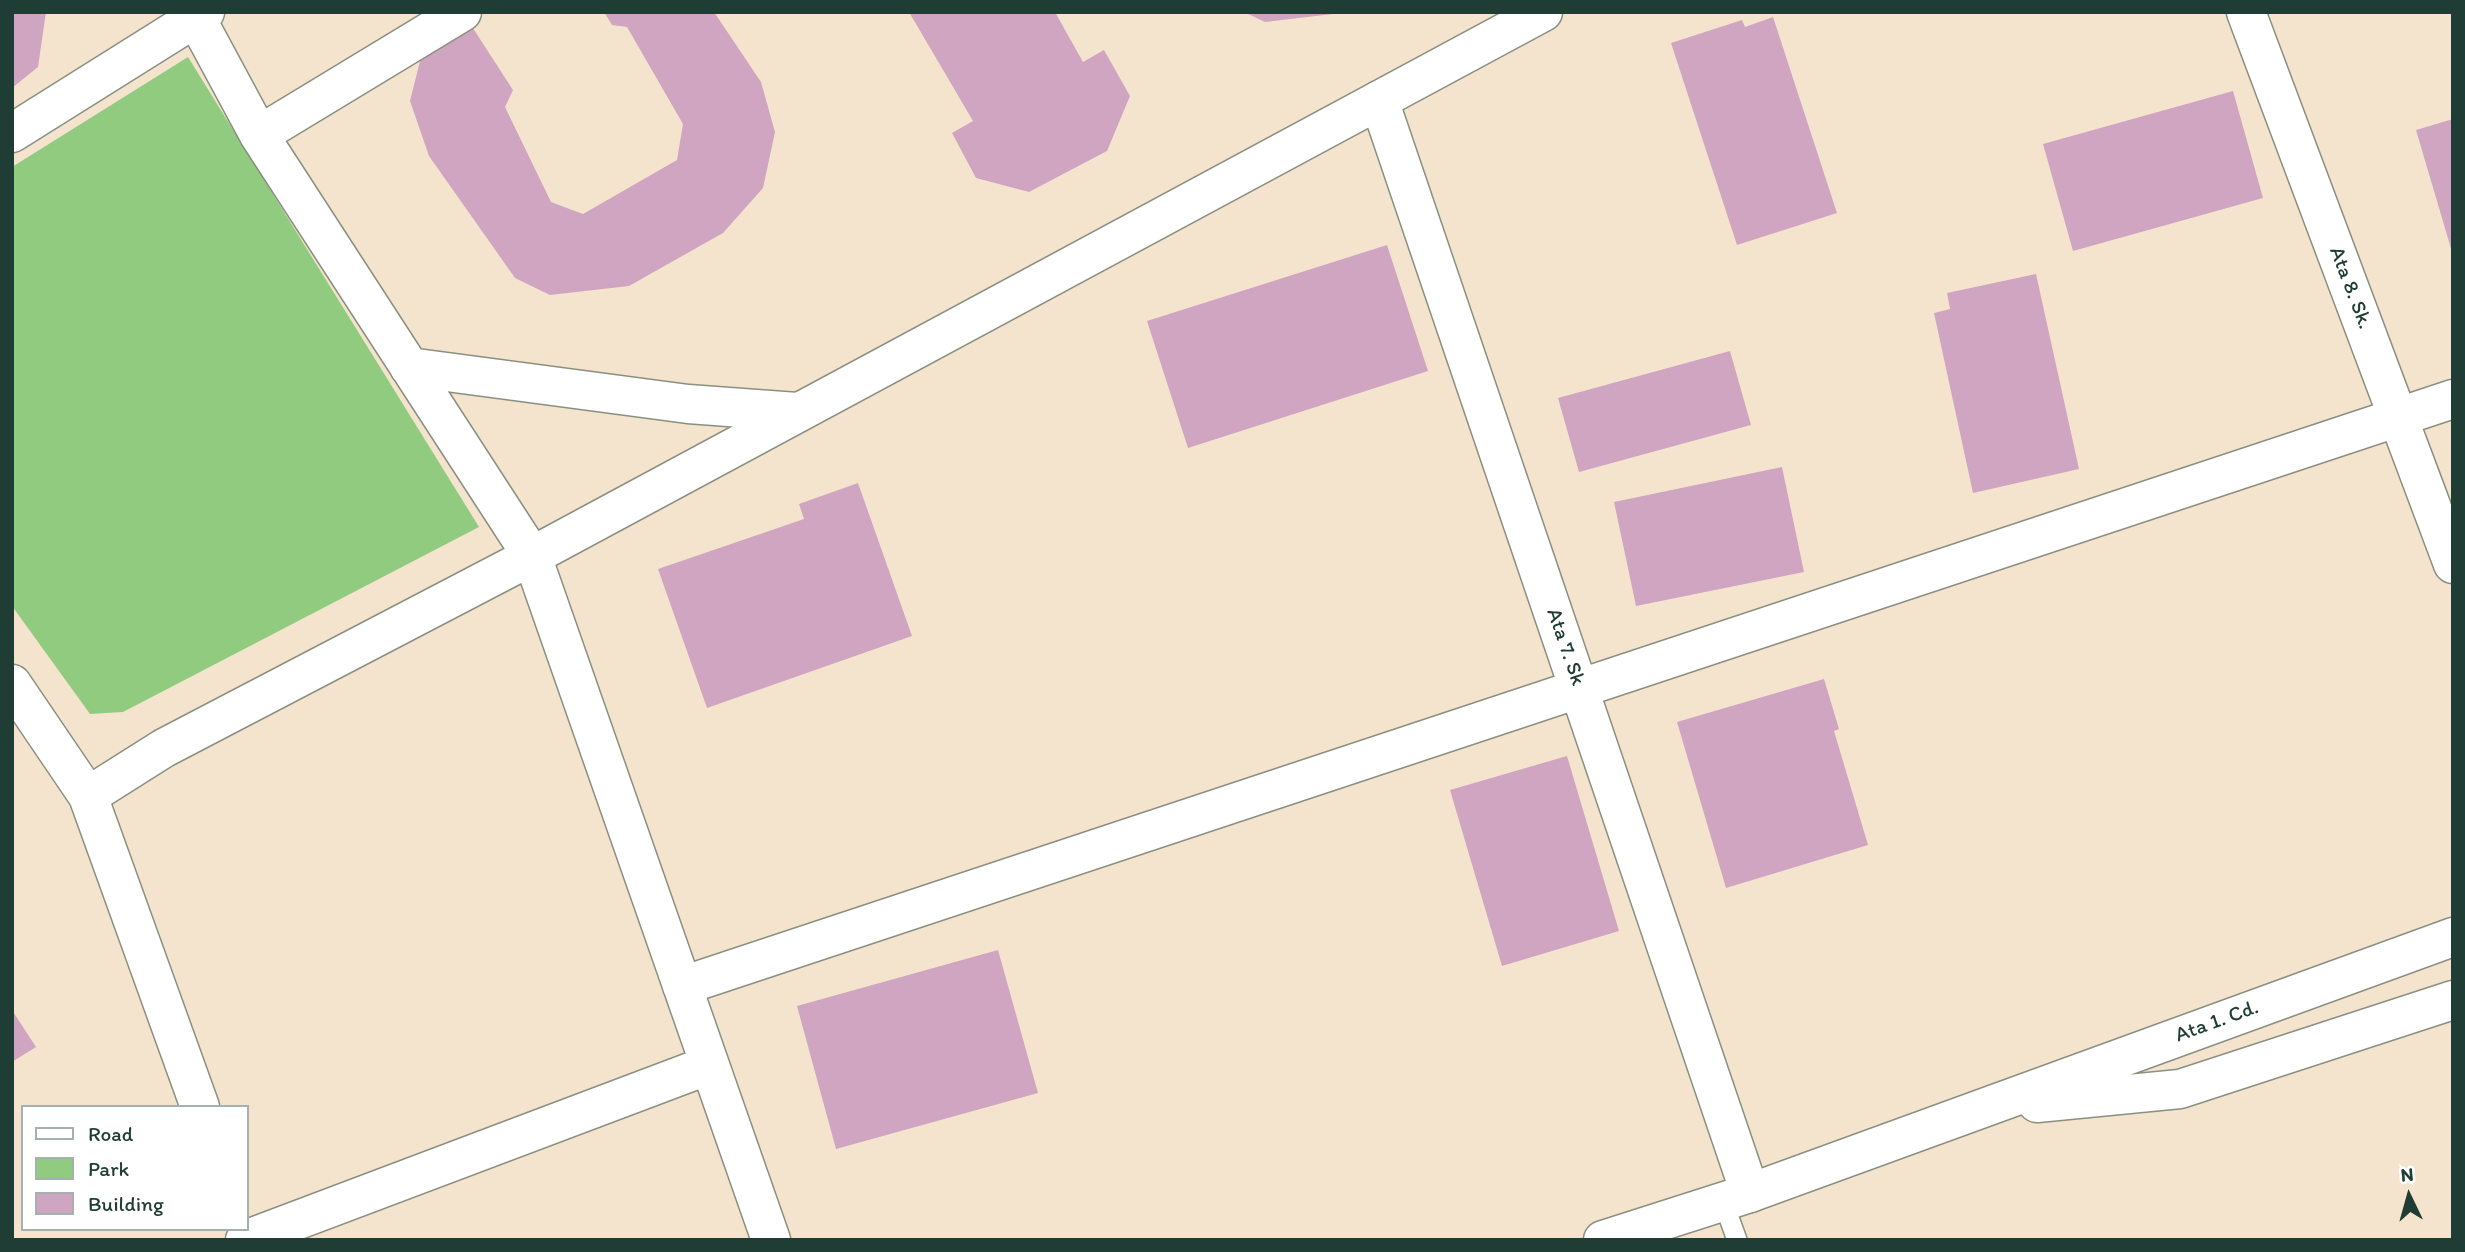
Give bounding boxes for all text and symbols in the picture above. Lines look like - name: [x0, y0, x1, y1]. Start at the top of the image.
- street label: Ata 8. Sk.: [2323, 243, 2377, 333]
- street label: Ata 7. Sk: [1540, 605, 1590, 689]
- street label: Ata 1. Cd.: [2172, 995, 2262, 1049]
- legend: [21, 1105, 248, 1231]
- text: Road: [88, 1121, 133, 1146]
- text: Park: [88, 1156, 129, 1181]
- north arrow: [2374, 1161, 2444, 1231]
- text: N: [2400, 1163, 2415, 1187]
- text: Building: [88, 1191, 164, 1216]

